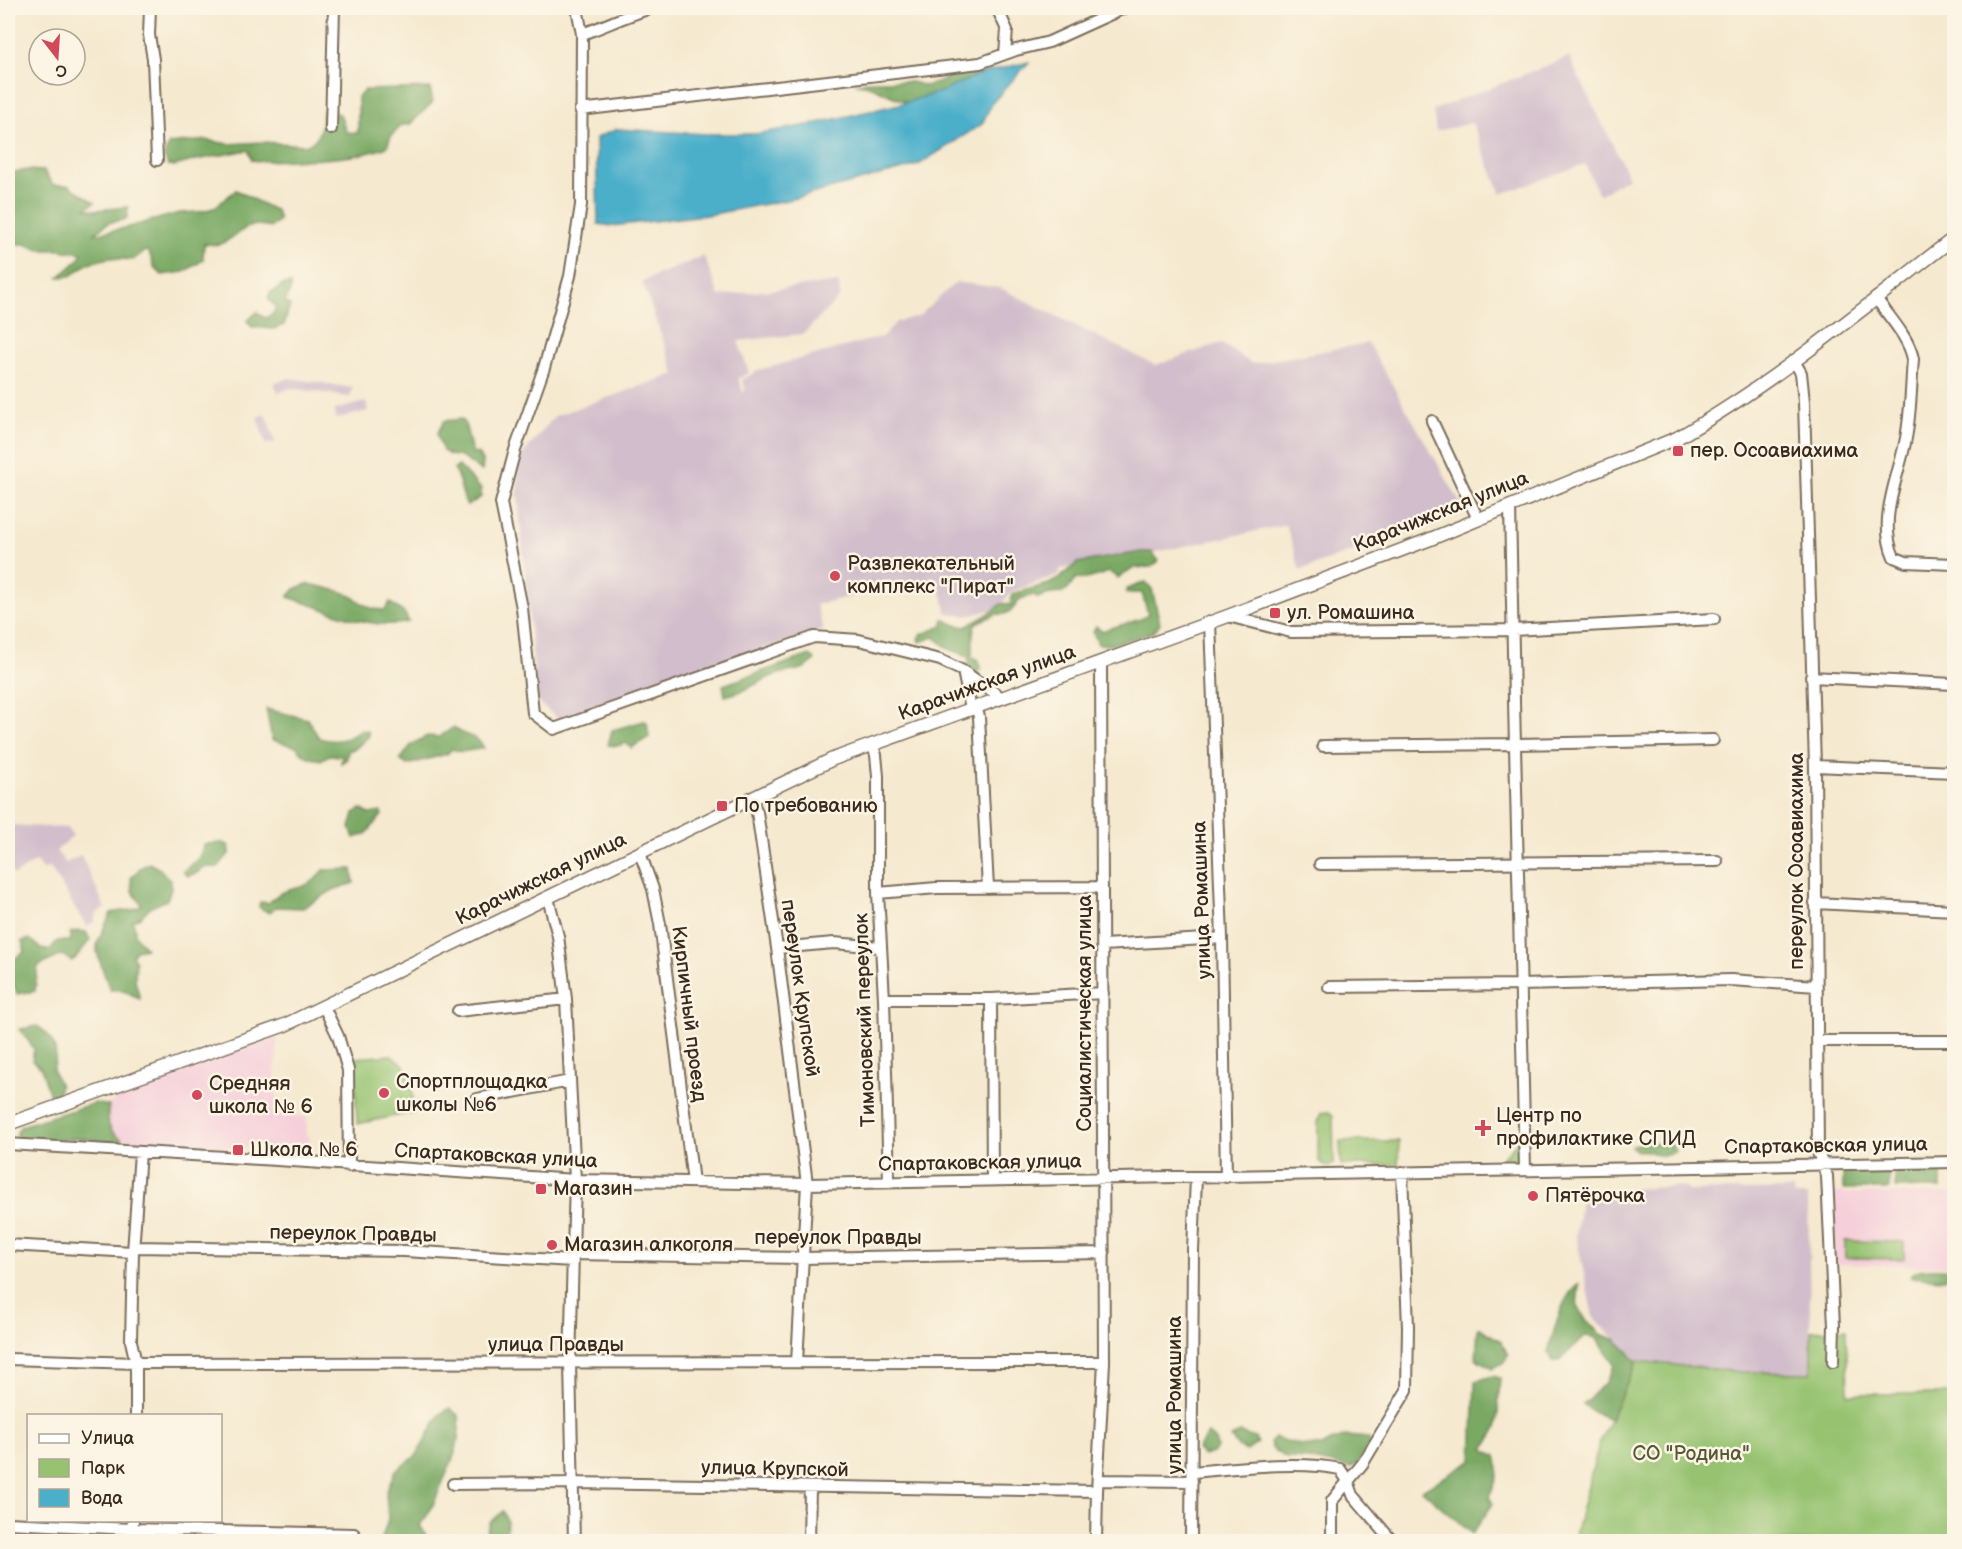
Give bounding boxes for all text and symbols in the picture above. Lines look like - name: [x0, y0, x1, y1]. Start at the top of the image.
- north arrow: [27, 27, 87, 87]
- text: С: [53, 59, 69, 81]
- place label: пер. Осоавиахима: [1690, 439, 1859, 463]
- marker: пер. Осоавиахима: [1671, 444, 1685, 458]
- street label: Карачижская улица: [1350, 466, 1532, 558]
- place label: Развлекательный комплекс "Пират": [847, 552, 1015, 599]
- marker: Развлекательный комплекс "Пират": [828, 569, 842, 583]
- place label: ул. Ромашина: [1287, 601, 1415, 625]
- marker: ул. Ромашина: [1268, 606, 1282, 620]
- street label: Карачижская улица: [895, 640, 1079, 726]
- street label: переулок Осоавиахима: [1785, 752, 1809, 970]
- place label: По требованию: [734, 794, 878, 818]
- marker: По требованию: [715, 799, 729, 813]
- street label: улица Ромашина: [1187, 820, 1217, 980]
- street label: Карачижская улица: [452, 827, 630, 931]
- street label: Социалистическая улица: [1073, 894, 1097, 1131]
- street label: переулок Крупской: [776, 898, 824, 1078]
- street label: Тимоновский переулок: [849, 912, 881, 1127]
- street label: Кирпичный проезд: [666, 925, 712, 1103]
- place label: Спортплощадка школы №6: [396, 1070, 548, 1117]
- place label: Средняя школа № 6: [209, 1072, 313, 1119]
- marker: Спортплощадка школы №6: [377, 1086, 391, 1100]
- marker: Средняя школа № 6: [190, 1088, 204, 1102]
- place label: Центр по профилактике СПИД: [1496, 1104, 1696, 1151]
- marker: Центр по профилактике СПИД: [1474, 1119, 1492, 1137]
- street label: Спартаковская улица: [1724, 1132, 1928, 1160]
- place label: Школа № 6: [250, 1138, 358, 1162]
- street label: Спартаковская улица: [394, 1139, 598, 1173]
- marker: Школа № 6: [231, 1143, 245, 1157]
- street label: Спартаковская улица: [878, 1149, 1082, 1177]
- place label: Магазин: [553, 1177, 633, 1201]
- marker: Магазин: [534, 1182, 548, 1196]
- place label: Пятёрочка: [1545, 1184, 1645, 1208]
- marker: Пятёрочка: [1526, 1189, 1540, 1203]
- street label: переулок Правды: [269, 1221, 437, 1247]
- street label: переулок Правды: [754, 1226, 922, 1250]
- place label: Магазин алкоголя: [564, 1233, 733, 1257]
- marker: Магазин алкоголя: [545, 1238, 559, 1252]
- street label: улица Ромашина: [1163, 1316, 1187, 1474]
- street label: улица Правды: [488, 1333, 624, 1357]
- legend: [27, 1414, 222, 1522]
- text: Улица: [81, 1428, 135, 1449]
- park label: СО "Родина": [1632, 1442, 1750, 1466]
- street label: улица Крупской: [701, 1456, 849, 1482]
- text: Парк: [81, 1458, 125, 1479]
- text: Вода: [81, 1488, 123, 1509]

